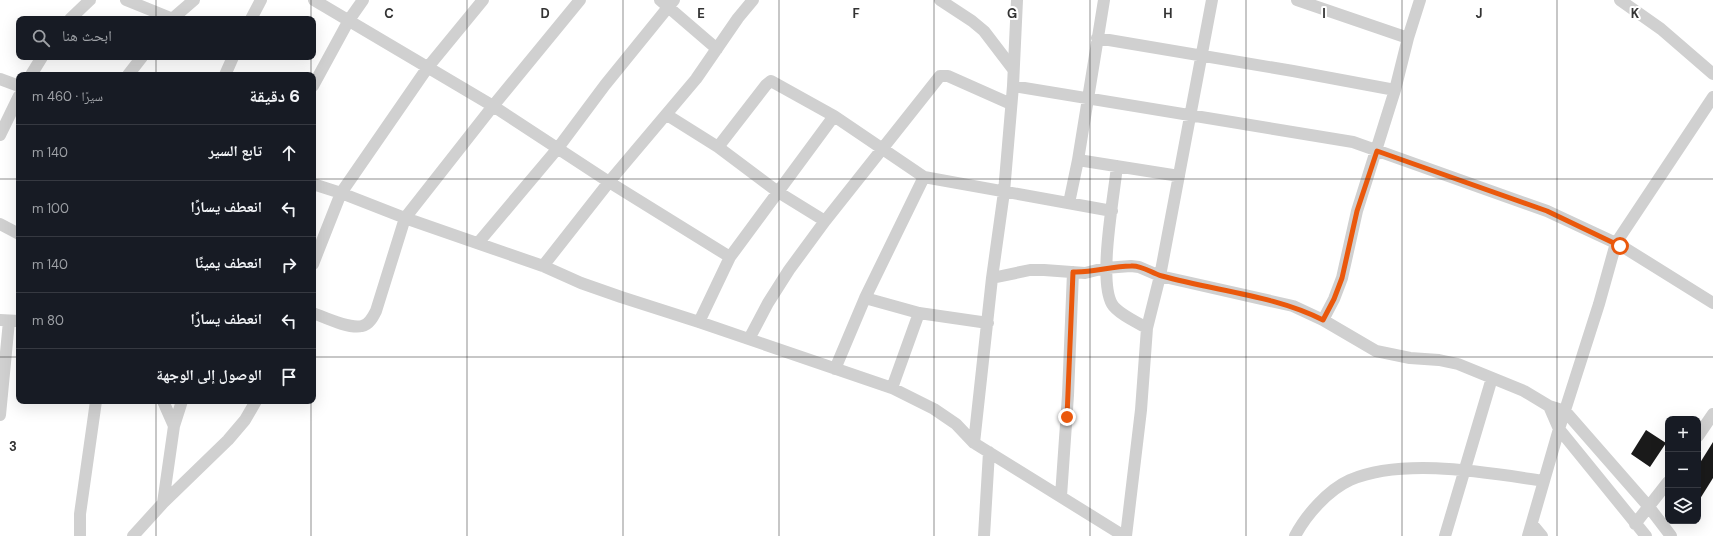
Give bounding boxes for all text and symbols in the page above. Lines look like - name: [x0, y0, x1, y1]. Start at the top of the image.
- text: C: [384, 5, 394, 22]
- text: D: [540, 5, 550, 22]
- text: E: [697, 5, 705, 22]
- text: F: [852, 5, 860, 22]
- text: G: [1007, 5, 1017, 22]
- text: H: [1163, 5, 1173, 22]
- text: I: [1322, 5, 1326, 22]
- text: J: [1475, 5, 1483, 22]
- text: K: [1631, 5, 1640, 22]
- search box: [16, 16, 316, 60]
- text: ابحث هنا: [62, 26, 112, 46]
- icon: search: [30, 27, 52, 49]
- text: 6 دقيقة: [250, 85, 300, 107]
- text: سيرًا · 460 m: [32, 88, 103, 105]
- text: تابع السير: [208, 141, 262, 161]
- icon: ahead: [278, 142, 300, 164]
- text: 140 m: [32, 144, 68, 161]
- text: انعطف يسارًا: [190, 197, 262, 217]
- icon: left: [278, 198, 300, 220]
- text: 100 m: [32, 200, 69, 217]
- route start: [1611, 237, 1629, 255]
- text: انعطف يمينًا: [195, 253, 262, 273]
- icon: right: [278, 254, 300, 276]
- text: 140 m: [32, 256, 68, 273]
- text: انعطف يسارًا: [190, 309, 262, 329]
- icon: left: [278, 310, 300, 332]
- text: 80 m: [32, 312, 64, 329]
- text: الوصول إلى الوجهة: [156, 365, 262, 385]
- icon: arrive: [278, 366, 300, 388]
- route end: [1058, 408, 1076, 426]
- map controls: [1665, 416, 1701, 524]
- button: +: [1665, 416, 1701, 452]
- text: 3: [9, 438, 17, 455]
- button: −: [1665, 452, 1701, 488]
- button: layers: [1665, 488, 1701, 524]

